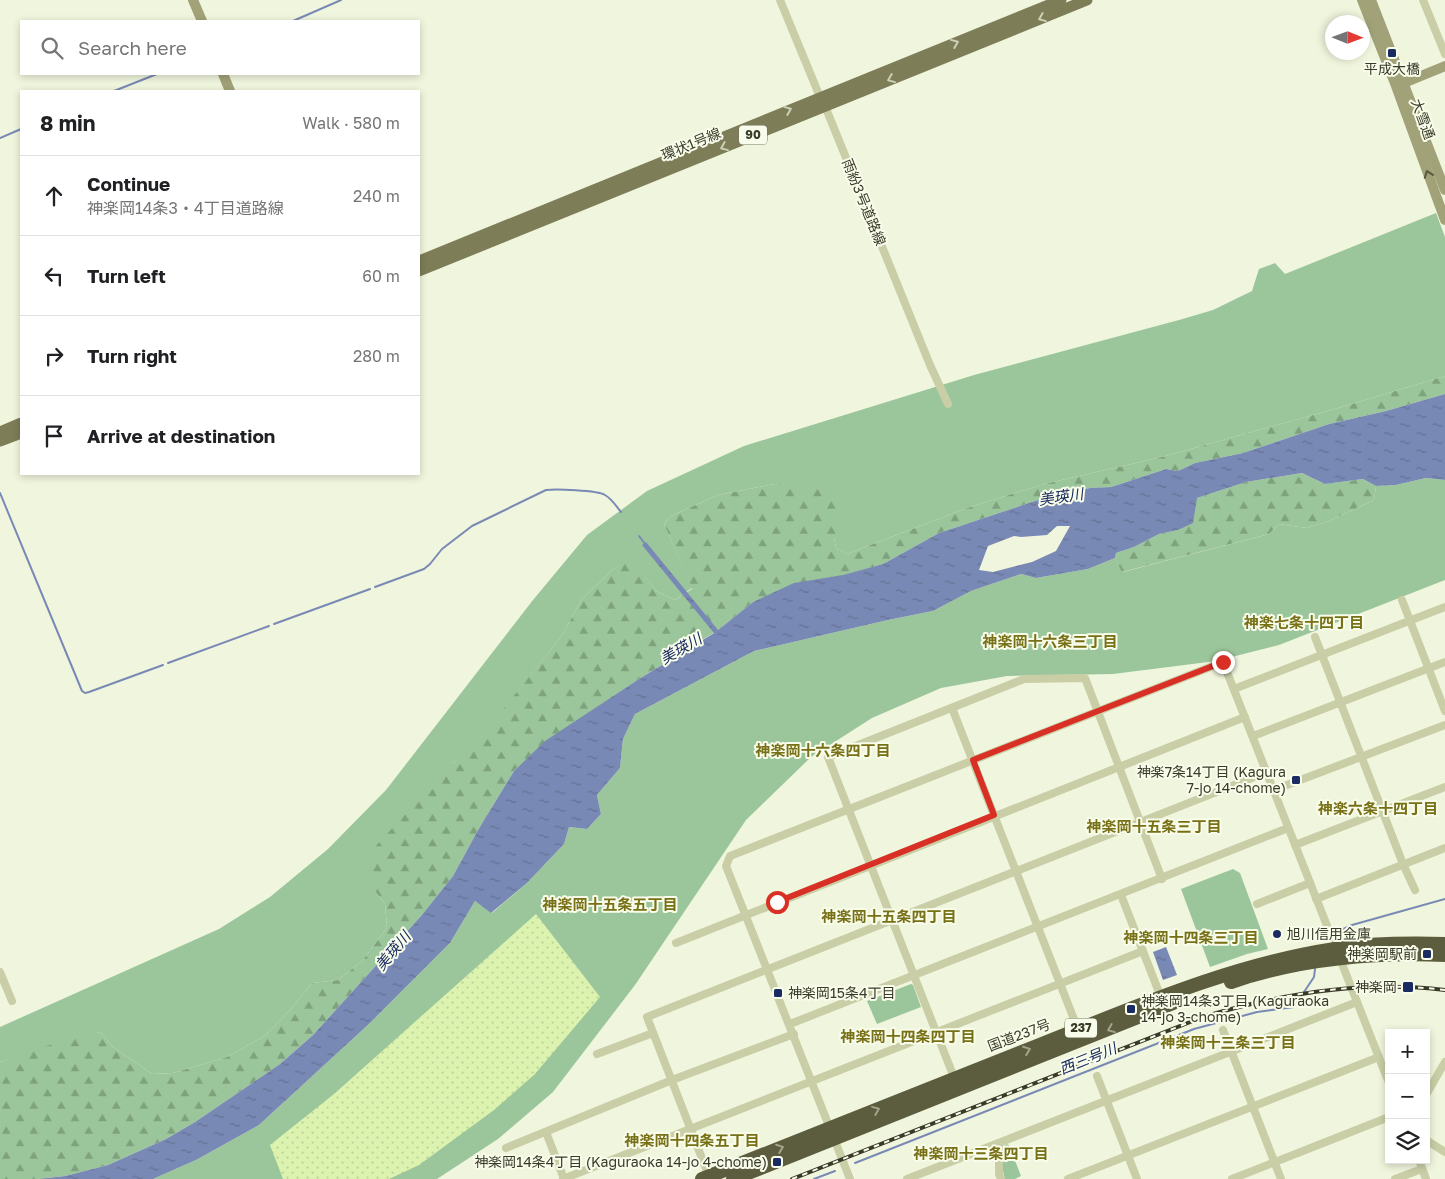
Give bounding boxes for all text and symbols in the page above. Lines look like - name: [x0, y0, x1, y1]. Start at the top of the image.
- one-way arrow: [1038, 12, 1047, 23]
- north arrow: [1325, 15, 1370, 60]
- search box: [20, 20, 420, 75]
- icon: search: [38, 34, 66, 62]
- text: Search here: [78, 36, 187, 59]
- one-way arrow: [950, 39, 959, 50]
- marker: 平成大橋: [1386, 47, 1398, 59]
- place label: 平成大橋: [1364, 60, 1420, 77]
- one-way arrow: [887, 73, 896, 84]
- street label: 大雪通: [1408, 96, 1439, 141]
- one-way arrow: [783, 106, 792, 117]
- text: 8 min: [40, 110, 96, 136]
- text: Walk · 580 m: [302, 113, 400, 133]
- street label: 環状1号線: [659, 124, 723, 163]
- road number: 90: [739, 126, 767, 144]
- one-way arrow: [720, 140, 729, 151]
- street label: 雨紛3号道路線: [839, 156, 890, 248]
- one-way arrow: [1424, 171, 1434, 179]
- text: Continue: [87, 172, 170, 195]
- icon: ahead: [40, 182, 68, 210]
- text: 240 m: [353, 186, 400, 206]
- text: 神楽岡14条3・4丁目道路線: [87, 198, 284, 218]
- icon: left: [40, 262, 68, 290]
- text: Turn left: [87, 264, 166, 287]
- text: 60 m: [362, 266, 400, 286]
- icon: right: [40, 342, 68, 370]
- text: Turn right: [87, 344, 177, 367]
- text: 280 m: [353, 346, 400, 366]
- icon: arrive: [40, 422, 68, 450]
- text: Arrive at destination: [87, 424, 275, 447]
- water label: 美瑛川: [1037, 484, 1086, 508]
- district label: 神楽七条十四丁目: [1243, 613, 1364, 631]
- water label: 美瑛川: [657, 628, 706, 667]
- district label: 神楽岡十六条三丁目: [981, 632, 1118, 650]
- route end: [1212, 651, 1235, 674]
- district label: 神楽岡十六条四丁目: [754, 741, 891, 759]
- place label: 神楽7条14丁目 (Kagura 7-jo 14-chome): [1137, 763, 1286, 796]
- marker: 神楽7条14丁目 (Kagura 7-jo 14-chome): [1290, 774, 1302, 786]
- district label: 神楽六条十四丁目: [1317, 799, 1438, 817]
- district label: 神楽岡十五条三丁目: [1085, 817, 1222, 835]
- route start: [766, 891, 789, 914]
- district label: 神楽岡十五条五丁目: [541, 895, 678, 913]
- district label: 神楽岡十五条四丁目: [820, 907, 957, 925]
- place label: 旭川信用金庫: [1287, 925, 1371, 942]
- water label: 美瑛川: [371, 926, 415, 973]
- district label: 神楽岡十四条三丁目: [1122, 928, 1259, 946]
- marker: 旭川信用金庫: [1271, 928, 1283, 940]
- place label: 神楽岡駅前: [1347, 945, 1417, 962]
- marker: 神楽岡駅前: [1421, 948, 1433, 960]
- place label: 神楽岡: [1355, 978, 1397, 995]
- marker: 神楽岡: [1401, 980, 1415, 994]
- place label: 神楽岡15条4丁目: [788, 984, 895, 1001]
- marker: 神楽岡15条4丁目: [772, 987, 784, 999]
- place label: 神楽岡14条3丁目 (Kaguraoka 14-jo 3-chome): [1141, 992, 1329, 1025]
- marker: 神楽岡14条3丁目 (Kaguraoka 14-jo 3-chome): [1125, 1003, 1137, 1015]
- street label: 国道237号: [985, 1015, 1053, 1054]
- road number: 237: [1065, 1018, 1097, 1038]
- one-way arrow: [1107, 1022, 1116, 1033]
- district label: 神楽岡十四条四丁目: [839, 1027, 976, 1045]
- map controls: [1385, 1029, 1430, 1164]
- button: +: [1385, 1029, 1430, 1074]
- district label: 神楽岡十三条三丁目: [1159, 1033, 1296, 1051]
- water label: 西三号川: [1056, 1038, 1121, 1078]
- one-way arrow: [1022, 1045, 1031, 1056]
- button: −: [1385, 1074, 1430, 1119]
- one-way arrow: [871, 1106, 880, 1117]
- button: layers: [1385, 1119, 1430, 1164]
- district label: 神楽岡十四条五丁目: [623, 1131, 760, 1149]
- one-way arrow: [775, 1144, 784, 1155]
- district label: 神楽岡十三条四丁目: [912, 1144, 1049, 1162]
- place label: 神楽岡14条4丁目 (Kaguraoka 14-jo 4-chome): [474, 1153, 767, 1170]
- marker: 神楽岡14条4丁目 (Kaguraoka 14-jo 4-chome): [771, 1156, 783, 1168]

